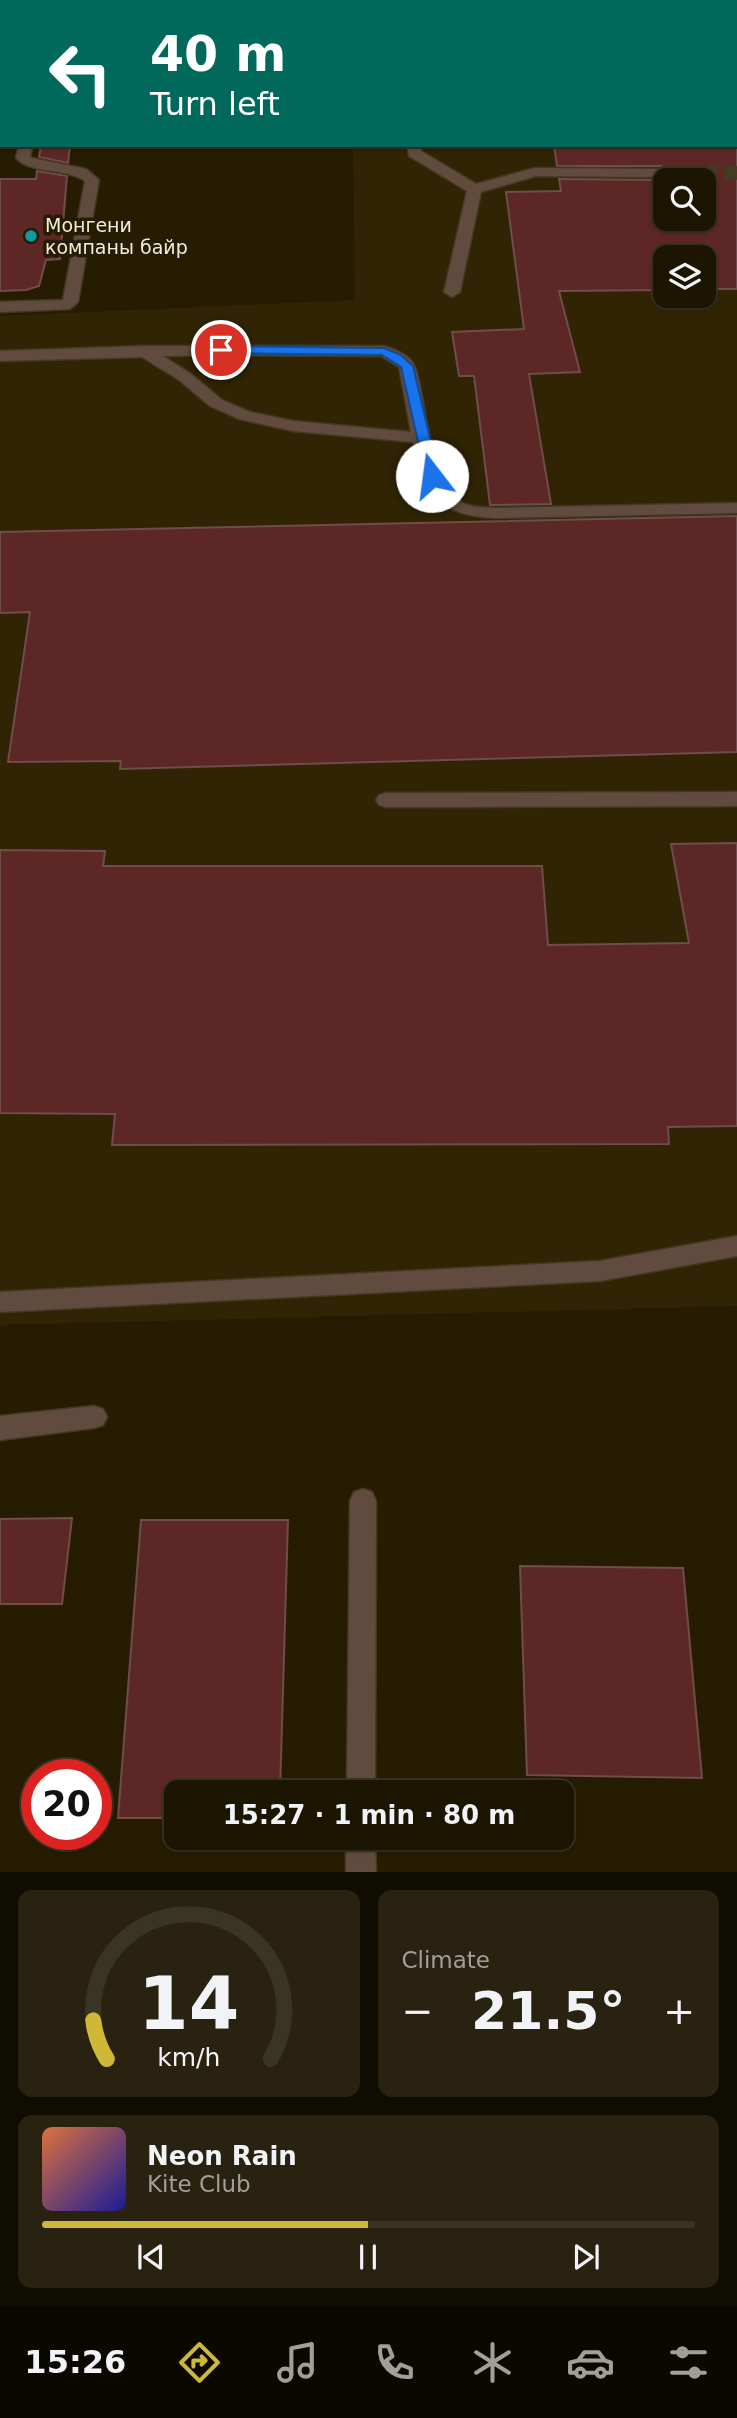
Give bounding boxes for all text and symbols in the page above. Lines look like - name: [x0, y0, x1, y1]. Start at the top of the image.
- text: 40 m: [150, 26, 286, 83]
- icon: left: [35, 28, 126, 119]
- text: Turn left: [150, 85, 280, 123]
- map controls: [653, 168, 716, 308]
- button: search: [653, 168, 716, 231]
- place label: Монгени компаны байр: [45, 214, 188, 258]
- marker: Монгени компаны байр: [23, 228, 39, 244]
- button: layers: [653, 245, 716, 308]
- pin: [191, 320, 251, 380]
- icon: arrive: [202, 331, 240, 369]
- position arrow: [395, 439, 469, 513]
- speed limit sign: 20: [21, 1759, 112, 1850]
- text: 15:27 · 1 min · 80 m: [223, 1800, 515, 1830]
- text: Climate: [402, 1947, 490, 1973]
- text: 14: [138, 1962, 239, 2047]
- text: 21.5°: [471, 1981, 625, 2041]
- text: −: [402, 1989, 433, 2033]
- text: +: [663, 1989, 695, 2033]
- text: km/h: [157, 2043, 220, 2072]
- text: Neon Rain: [147, 2141, 297, 2171]
- text: Kite Club: [147, 2171, 251, 2197]
- icon: previous: [132, 2238, 170, 2276]
- icon: pause: [349, 2238, 387, 2276]
- icon: next: [567, 2238, 605, 2276]
- icon: directions: [175, 2338, 224, 2387]
- icon: music: [273, 2338, 322, 2387]
- icon: phone: [370, 2338, 419, 2387]
- icon: climate: [468, 2338, 517, 2387]
- icon: car: [566, 2338, 615, 2387]
- icon: filters: [664, 2338, 713, 2387]
- text: 15:26: [24, 2343, 126, 2381]

